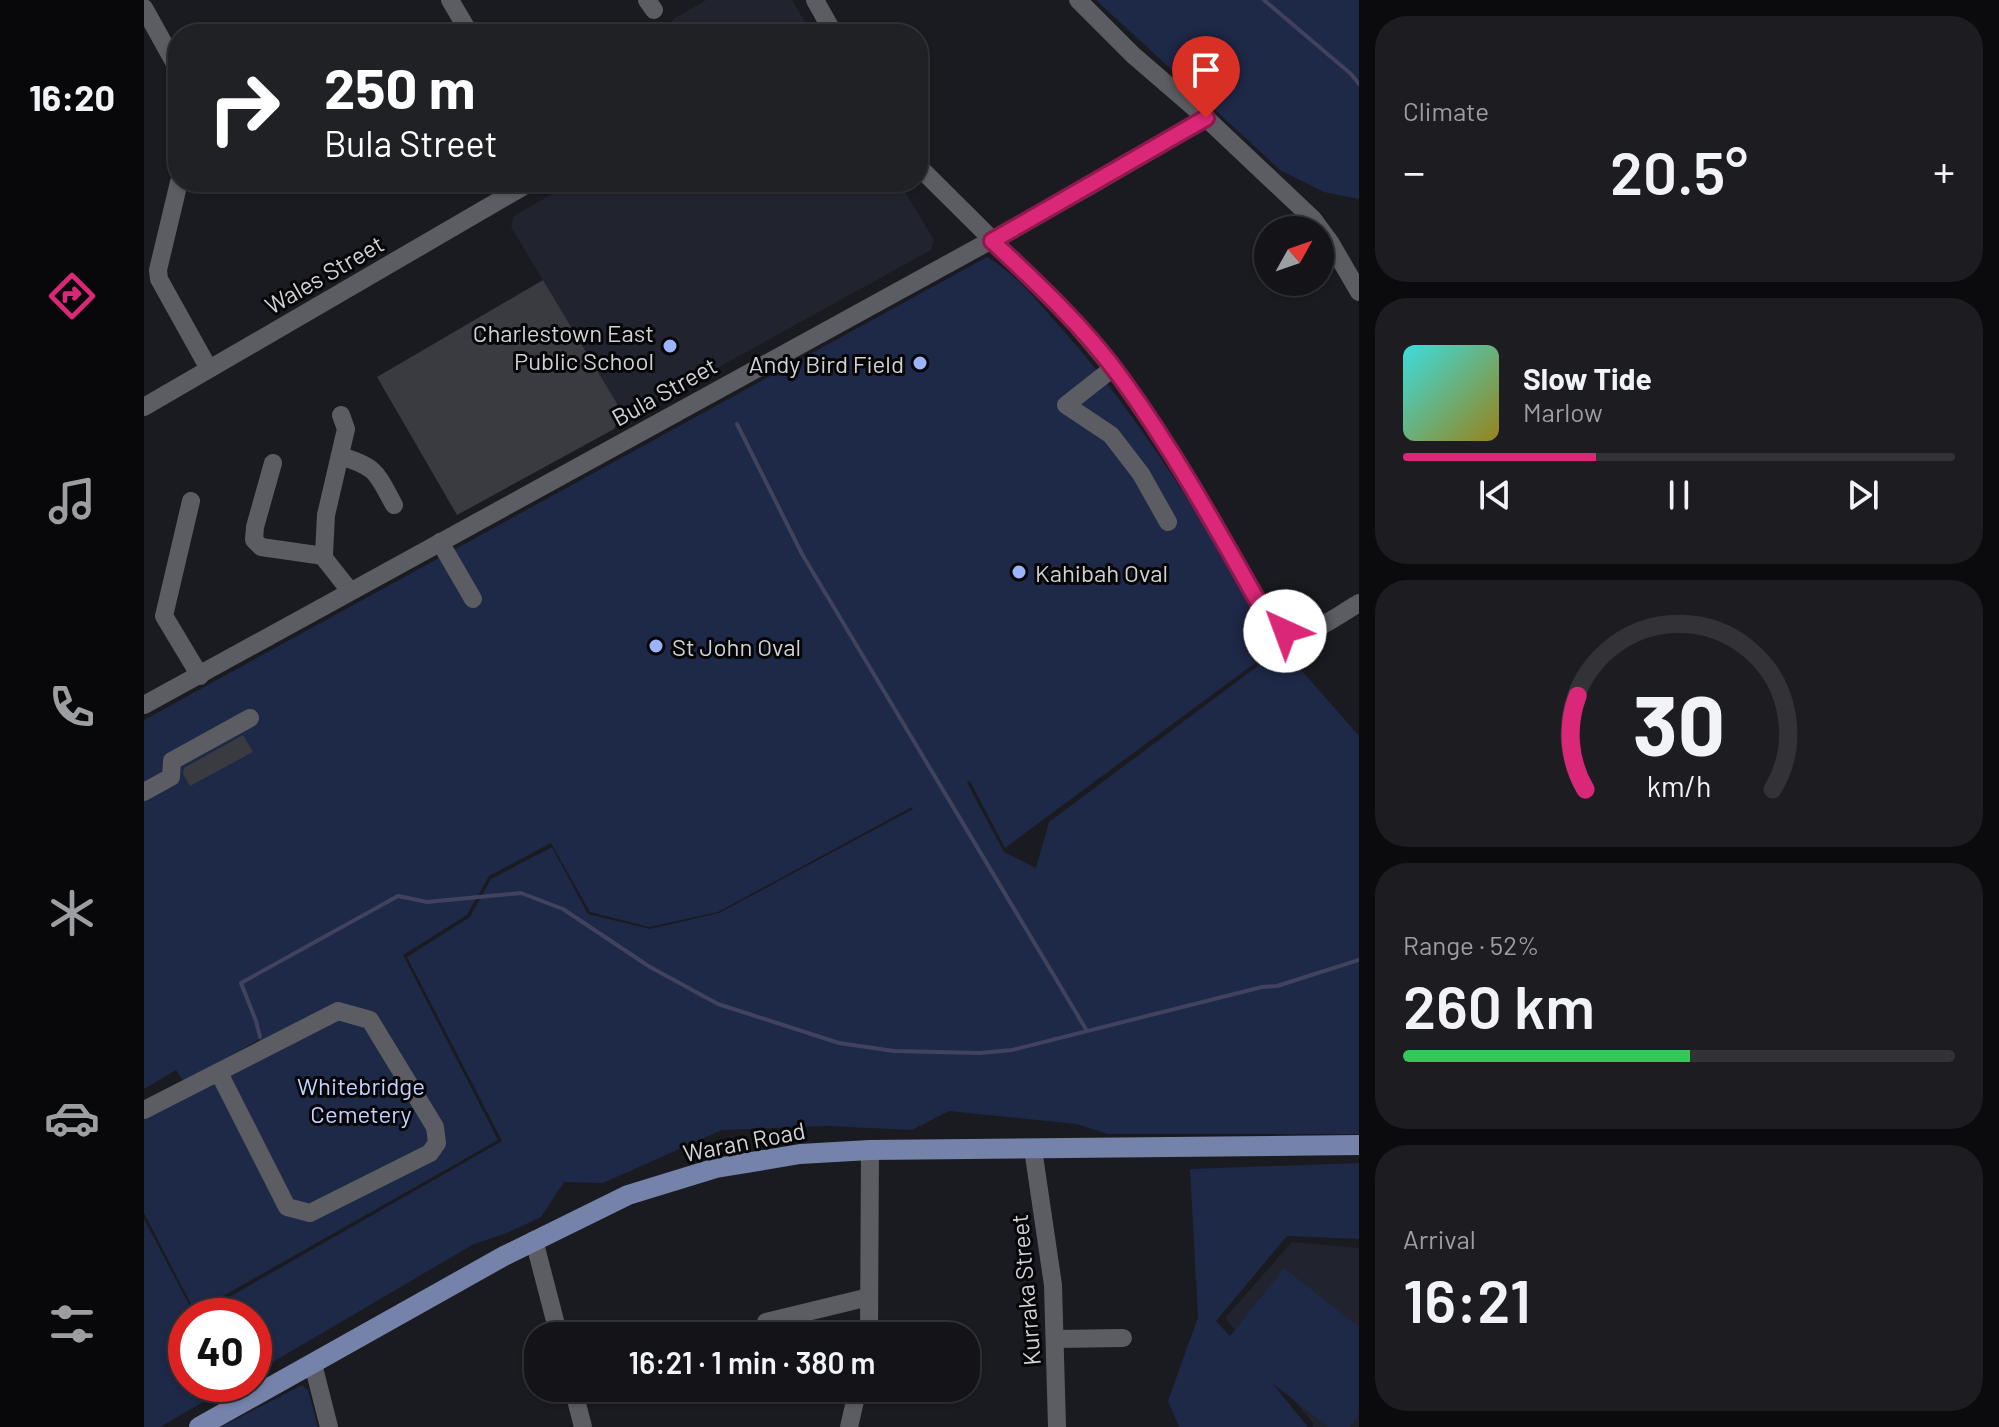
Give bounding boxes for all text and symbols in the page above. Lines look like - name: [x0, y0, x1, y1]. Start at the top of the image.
- pin: [1172, 36, 1240, 118]
- icon: arrive: [1184, 48, 1228, 92]
- text: 250 m: [324, 53, 475, 120]
- icon: right: [192, 56, 296, 160]
- text: 16:20: [29, 75, 115, 118]
- text: Climate: [1403, 95, 1489, 126]
- text: Bula Street: [324, 121, 498, 164]
- text: 20.5°: [1610, 135, 1748, 207]
- text: −: [1403, 144, 1425, 197]
- text: +: [1933, 144, 1955, 197]
- north arrow: [1254, 216, 1334, 296]
- map controls: [1254, 216, 1334, 296]
- street label: Wales Street: [260, 228, 388, 320]
- icon: directions: [44, 268, 100, 324]
- place label: Charlestown East Public School: [473, 318, 654, 375]
- marker: Charlestown East Public School: [661, 337, 679, 355]
- place label: Andy Bird Field: [749, 349, 904, 378]
- street label: Bula Street: [606, 350, 722, 432]
- marker: Andy Bird Field: [911, 354, 929, 372]
- text: Slow Tide: [1523, 360, 1652, 396]
- text: Marlow: [1523, 396, 1603, 427]
- icon: music: [44, 473, 100, 529]
- icon: previous: [1473, 473, 1517, 517]
- icon: pause: [1657, 473, 1701, 517]
- icon: next: [1841, 473, 1885, 517]
- place label: Kahibah Oval: [1035, 558, 1168, 587]
- marker: Kahibah Oval: [1010, 563, 1028, 581]
- position arrow: [1243, 589, 1327, 673]
- place label: St John Oval: [672, 632, 801, 661]
- marker: St John Oval: [647, 637, 665, 655]
- text: 30: [1633, 672, 1725, 772]
- icon: phone: [44, 679, 100, 735]
- text: km/h: [1647, 768, 1711, 803]
- icon: climate: [44, 885, 100, 941]
- text: Range · 52%: [1403, 929, 1539, 960]
- text: 260 km: [1403, 969, 1595, 1041]
- park label: Whitebridge Cemetery: [297, 1071, 425, 1128]
- icon: car: [44, 1090, 100, 1146]
- street label: Waran Road: [680, 1115, 808, 1167]
- street label: Kurraka Street: [1004, 1213, 1046, 1367]
- text: Arrival: [1403, 1223, 1476, 1254]
- text: 16:21: [1403, 1263, 1531, 1335]
- icon: filters: [44, 1296, 100, 1352]
- speed limit sign: 40: [168, 1298, 272, 1402]
- text: 16:21 · 1 min · 380 m: [629, 1344, 875, 1380]

